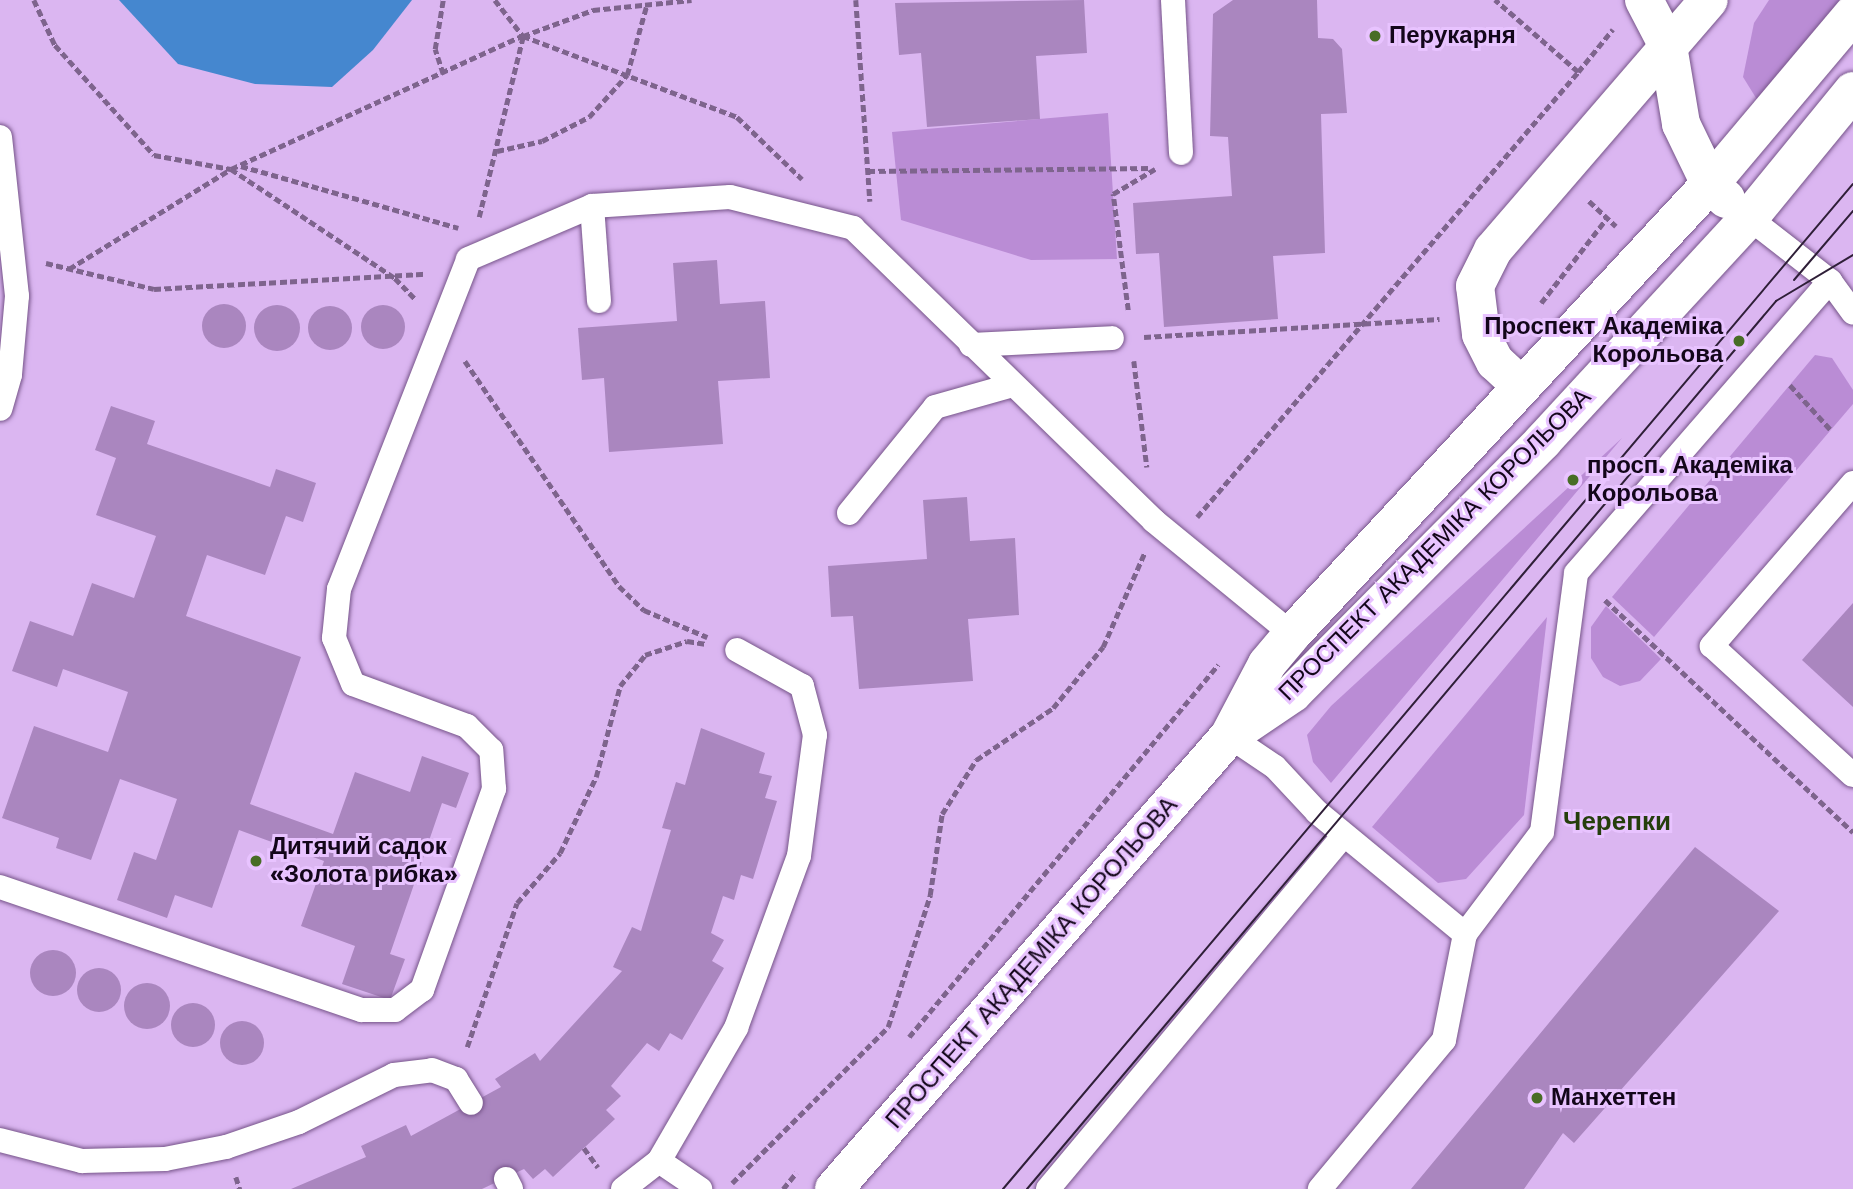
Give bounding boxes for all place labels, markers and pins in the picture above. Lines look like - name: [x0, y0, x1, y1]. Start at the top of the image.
- place label: Перукарня: [1389, 22, 1516, 50]
- marker: Перукарня: [1367, 28, 1383, 44]
- place label: Проспект Академіка Корольова: [1484, 313, 1723, 369]
- marker: Проспект Академіка Корольова: [1729, 331, 1749, 351]
- place label: просп. Академіка Корольова: [1587, 452, 1793, 508]
- marker: просп. Академіка Корольова: [1565, 472, 1581, 488]
- place label: Дитячий садок «Золота рибка»: [270, 833, 458, 889]
- marker: Дитячий садок «Золота рибка»: [248, 853, 264, 869]
- place label: Манхеттен: [1551, 1084, 1676, 1112]
- marker: Манхеттен: [1529, 1090, 1545, 1106]

